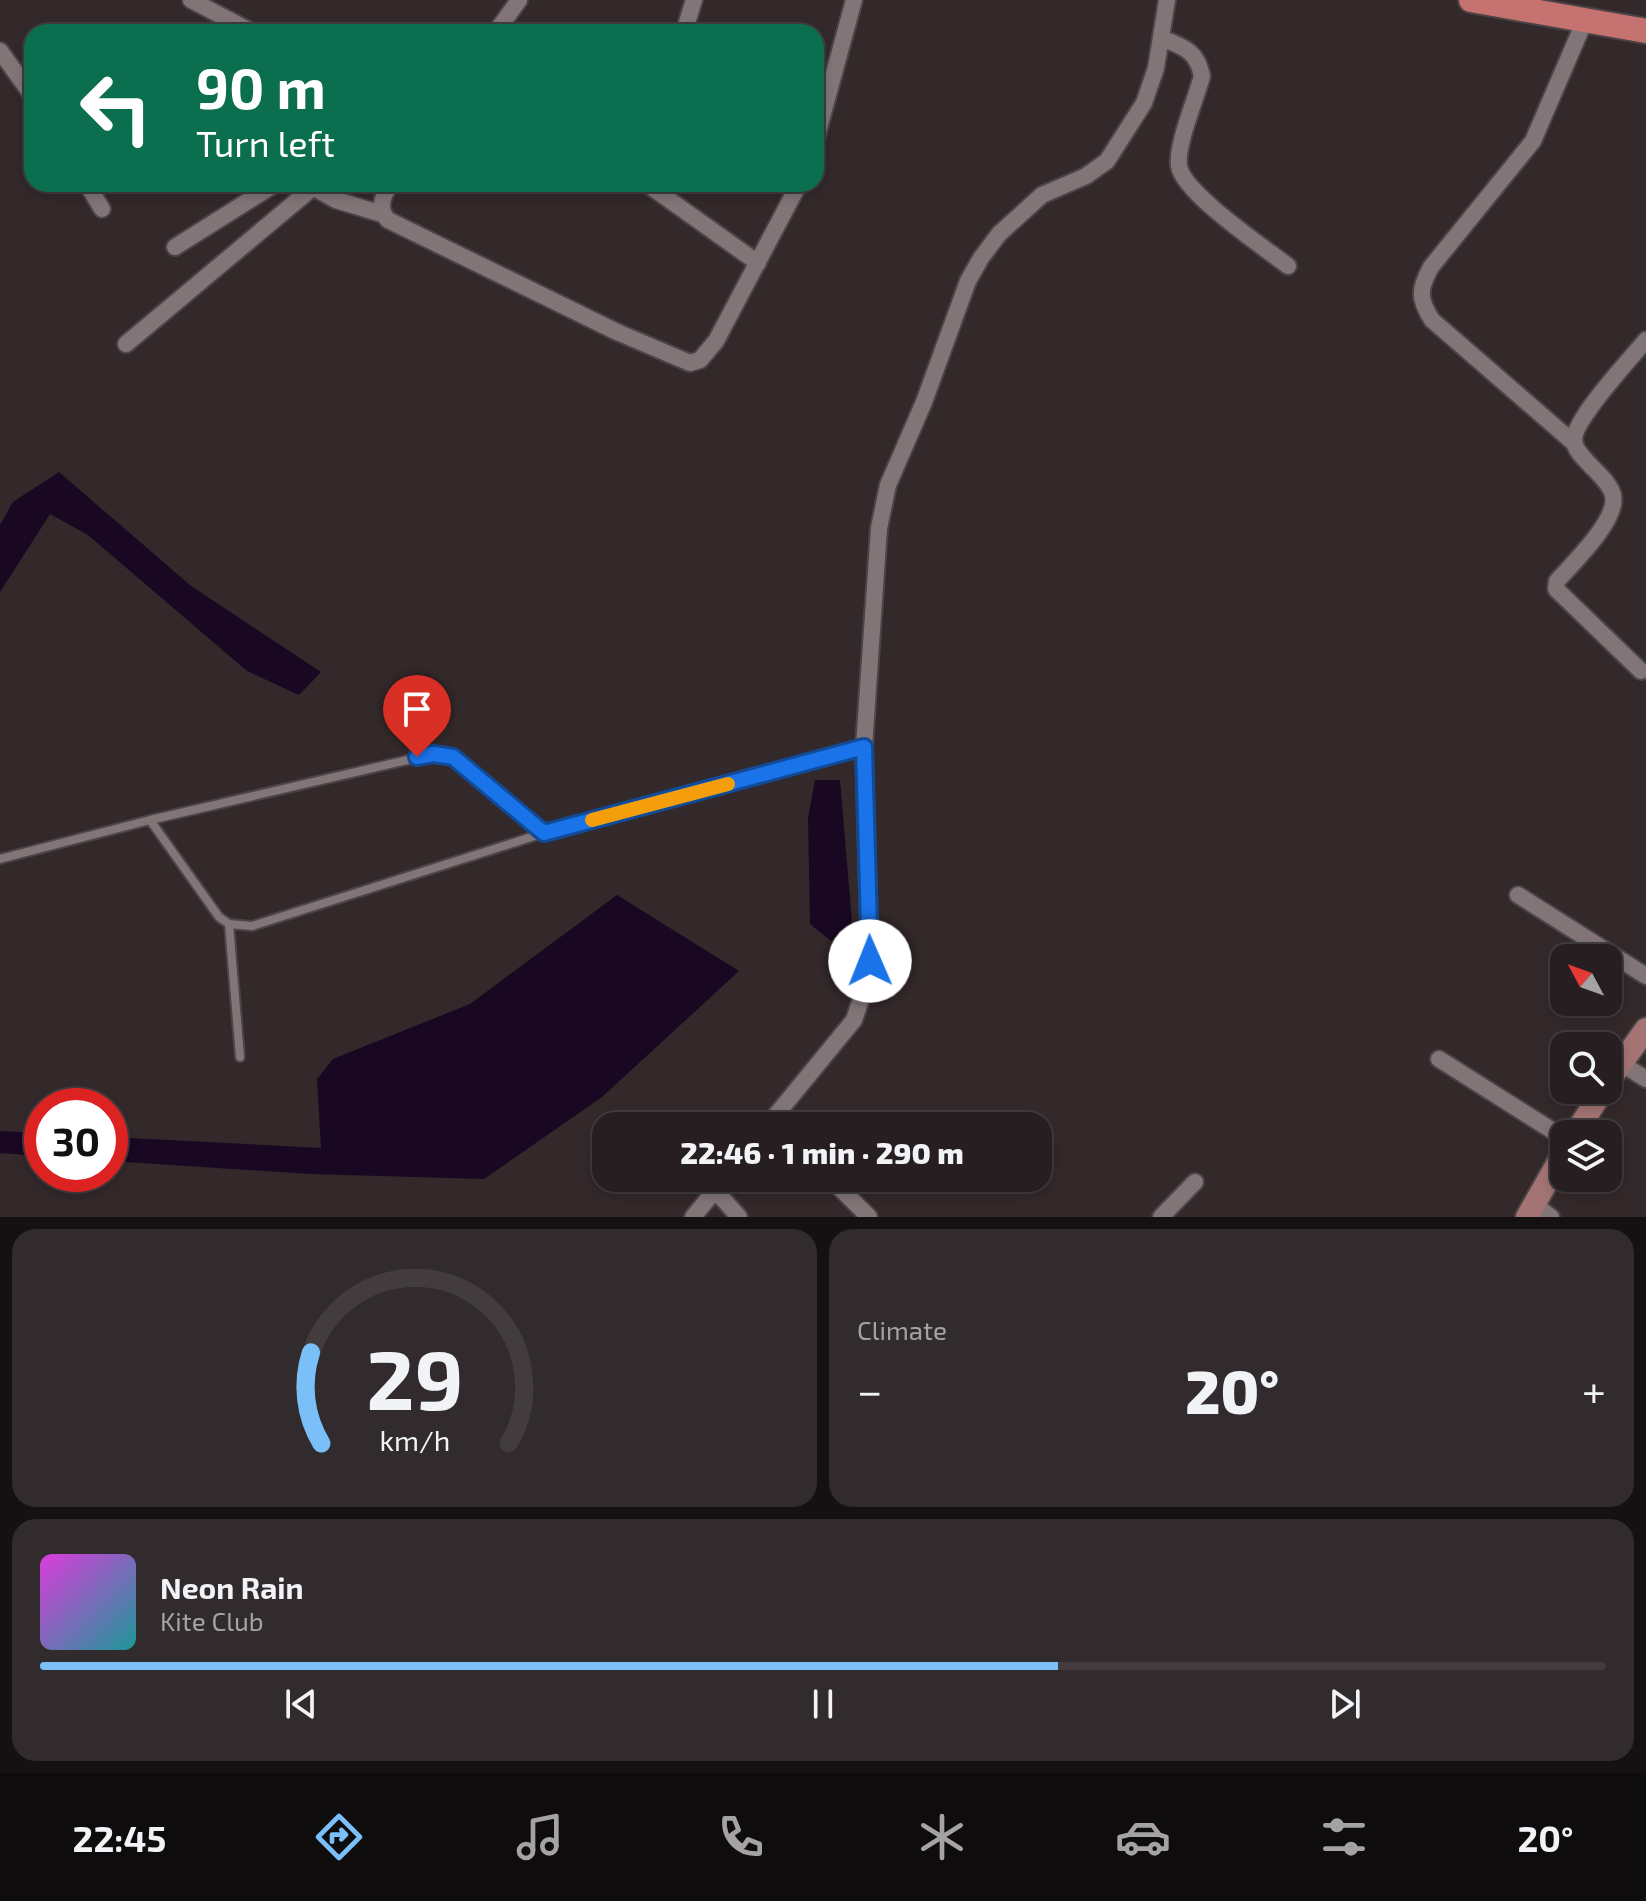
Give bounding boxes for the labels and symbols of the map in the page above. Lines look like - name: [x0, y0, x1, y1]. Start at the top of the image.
- pin: [383, 675, 451, 757]
- position arrow: [828, 919, 912, 1003]
- north arrow: [1550, 944, 1622, 1016]
- speed limit sign: 30: [24, 1088, 128, 1192]

